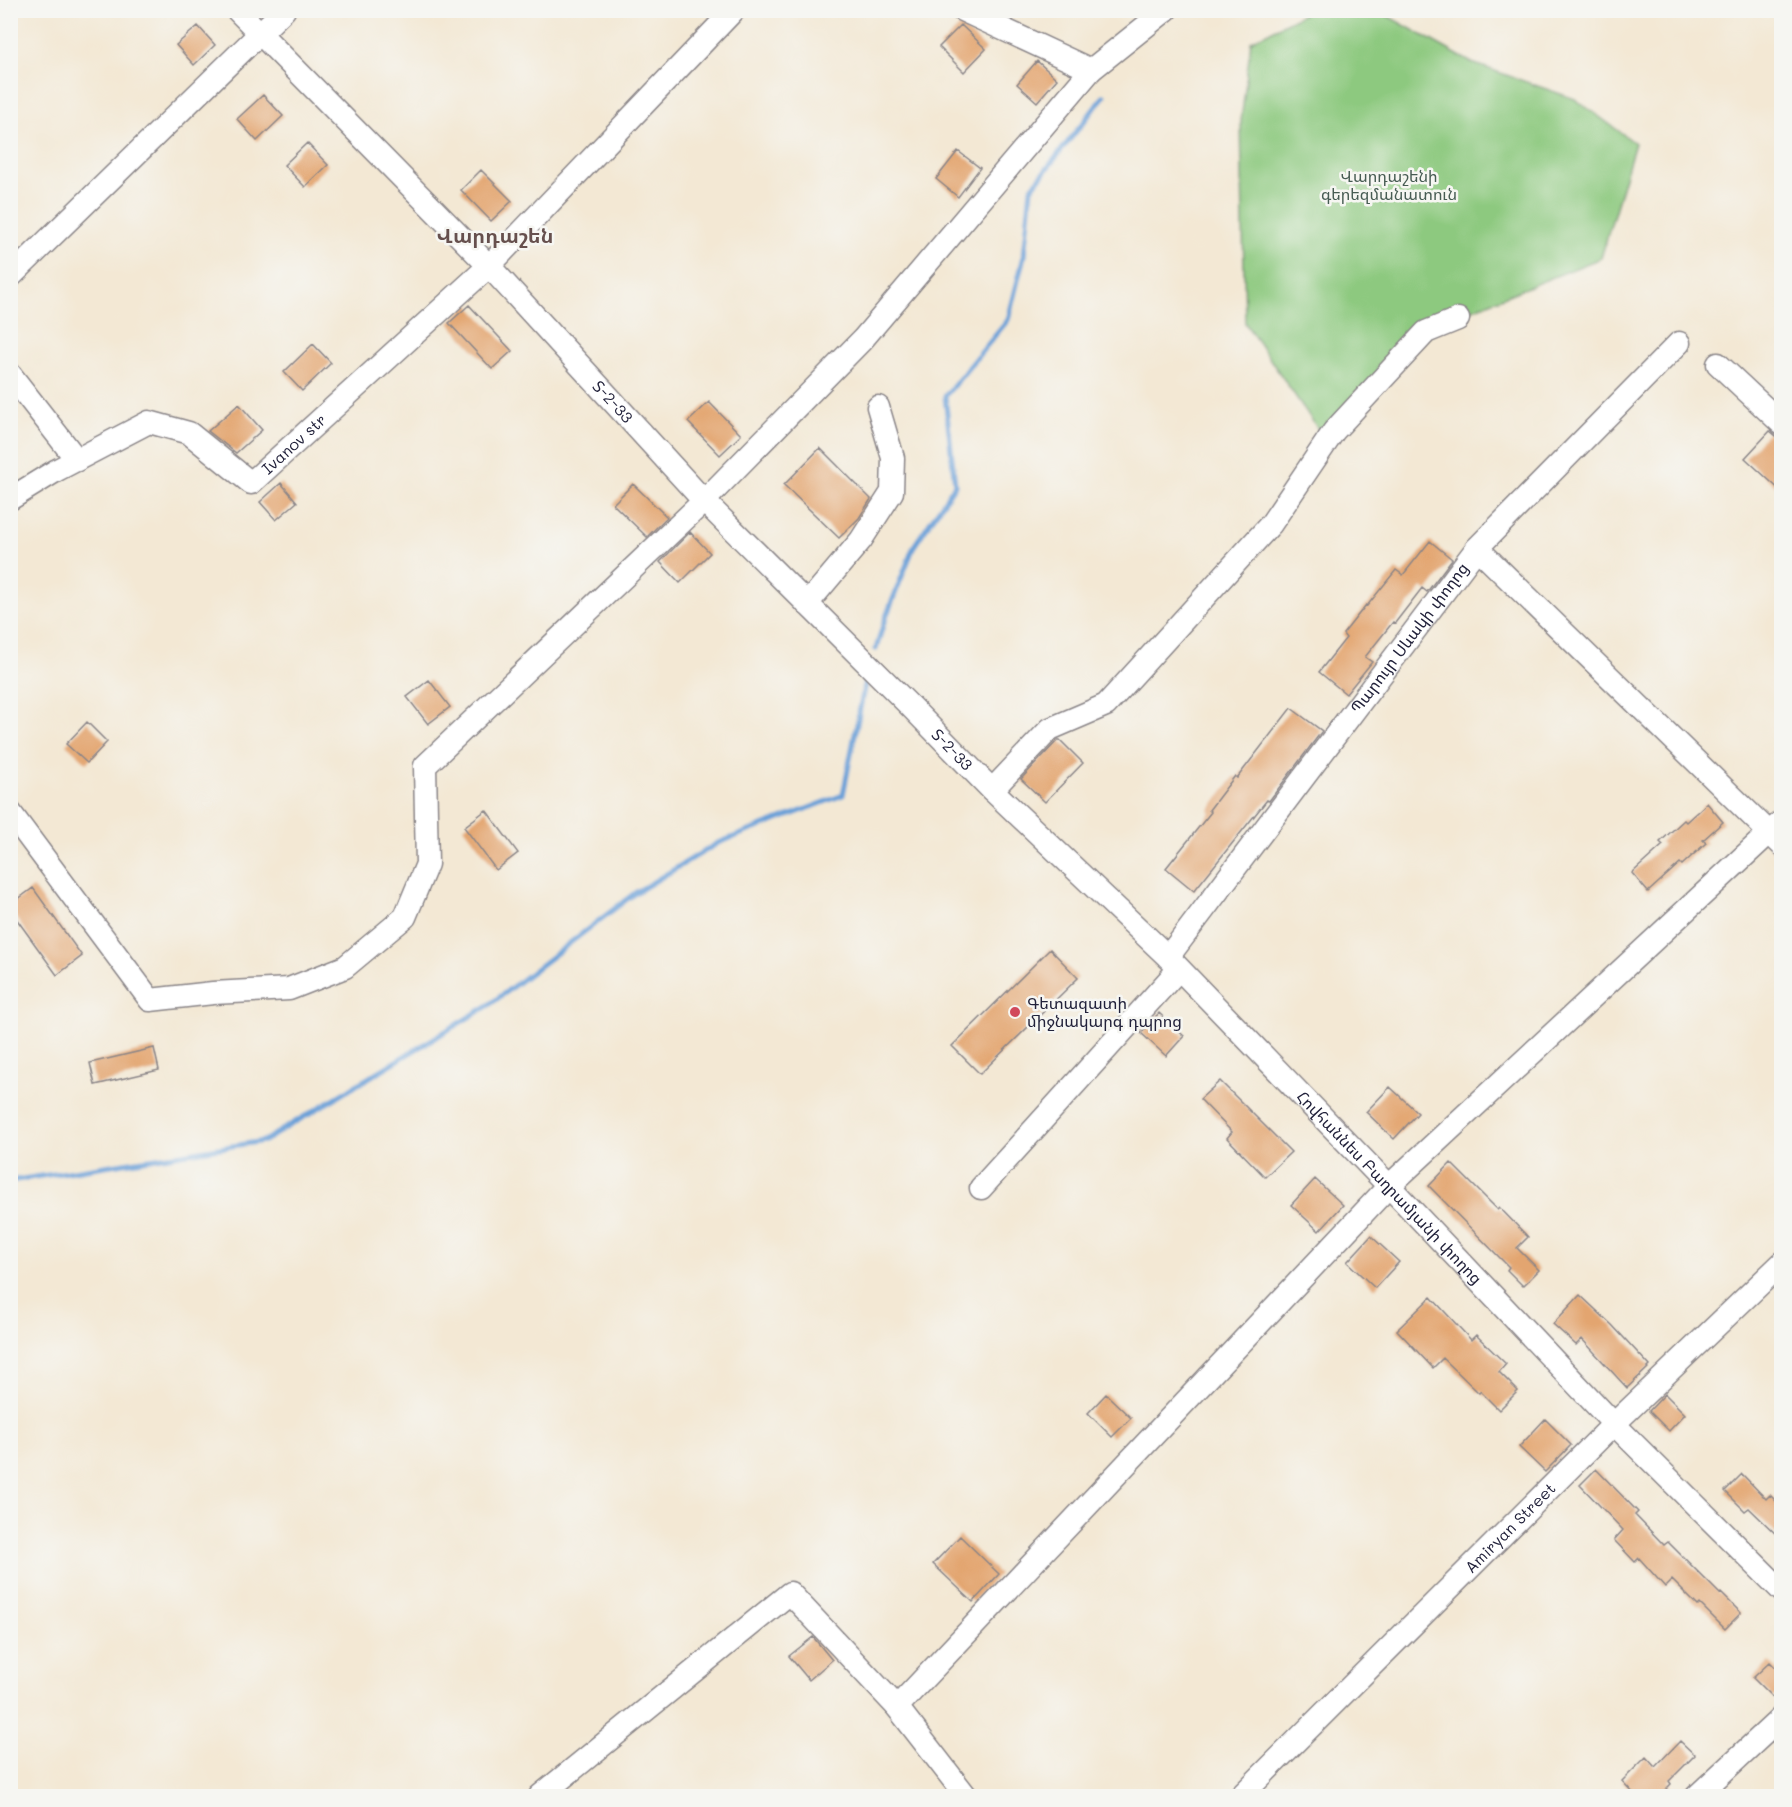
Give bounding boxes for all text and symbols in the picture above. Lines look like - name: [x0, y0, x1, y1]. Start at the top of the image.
- park label: Վարդաշենի գերեզմանատուն: [1321, 165, 1457, 204]
- district label: Վարդաշեն: [437, 222, 553, 248]
- street label: Տ-2-33: [589, 376, 638, 427]
- street label: Ivanov str: [257, 409, 330, 478]
- street label: Պարույր Սևակի փողոց: [1345, 558, 1473, 717]
- street label: Տ-2-33: [928, 724, 978, 774]
- place label: Գետազատի միջնակարգ դպրոց: [1027, 992, 1182, 1031]
- marker: Գետազատի միջնակարգ դպրոց: [1008, 1005, 1022, 1019]
- street label: Հովհաննես Բաղրամյանի փողոց: [1293, 1086, 1487, 1288]
- street label: Amiryan Street: [1460, 1477, 1560, 1577]

